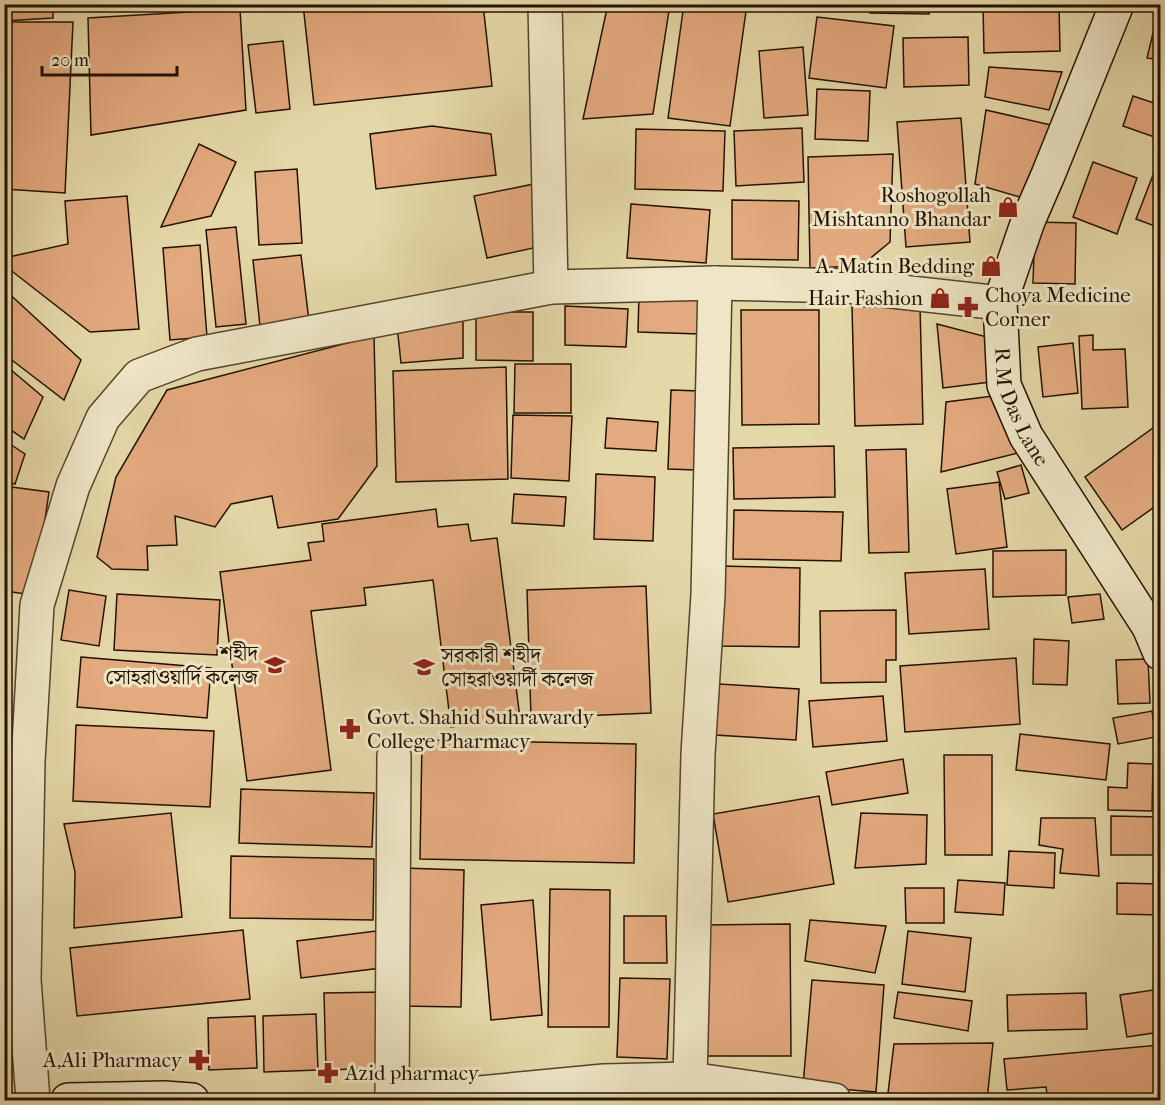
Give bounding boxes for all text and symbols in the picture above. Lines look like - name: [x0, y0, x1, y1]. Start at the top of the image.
- scale bar: [42, 39, 177, 77]
- text: 20 m: [51, 50, 89, 71]
- place label: Roshogollah Mishtanno Bhandar: [812, 183, 991, 231]
- shop icon: Roshogollah Mishtanno Bhandar: [996, 195, 1020, 219]
- place label: A. Matin Bedding: [815, 254, 975, 278]
- shop icon: A. Matin Bedding: [979, 254, 1003, 278]
- place label: Choya Medicine Corner: [985, 283, 1131, 331]
- place label: Hair Fashion: [808, 286, 923, 310]
- shop icon: Hair Fashion: [928, 286, 952, 310]
- pharmacy icon: Choya Medicine Corner: [956, 295, 980, 319]
- street label: R M Das Lane: [990, 347, 1054, 471]
- place label: শহীদ সোহরাওয়ার্দি কলেজ: [105, 641, 259, 689]
- place label: সরকারী শহীদ সোহরাওয়ার্দী কলেজ: [440, 643, 595, 691]
- school or university icon: শহীদ সোহরাওয়ার্দি কলেজ: [263, 653, 287, 677]
- school or university icon: সরকারী শহীদ সোহরাওয়ার্দী কলেজ: [412, 655, 436, 679]
- place label: Govt. Shahid Suhrawardy College Pharmacy: [367, 705, 594, 753]
- pharmacy icon: Govt. Shahid Suhrawardy College Pharmacy: [338, 717, 362, 741]
- place label: A,Ali Pharmacy: [42, 1048, 183, 1072]
- pharmacy icon: A,Ali Pharmacy: [187, 1048, 211, 1072]
- pharmacy icon: Azid pharmacy: [316, 1061, 340, 1085]
- place label: Azid pharmacy: [344, 1061, 480, 1085]

